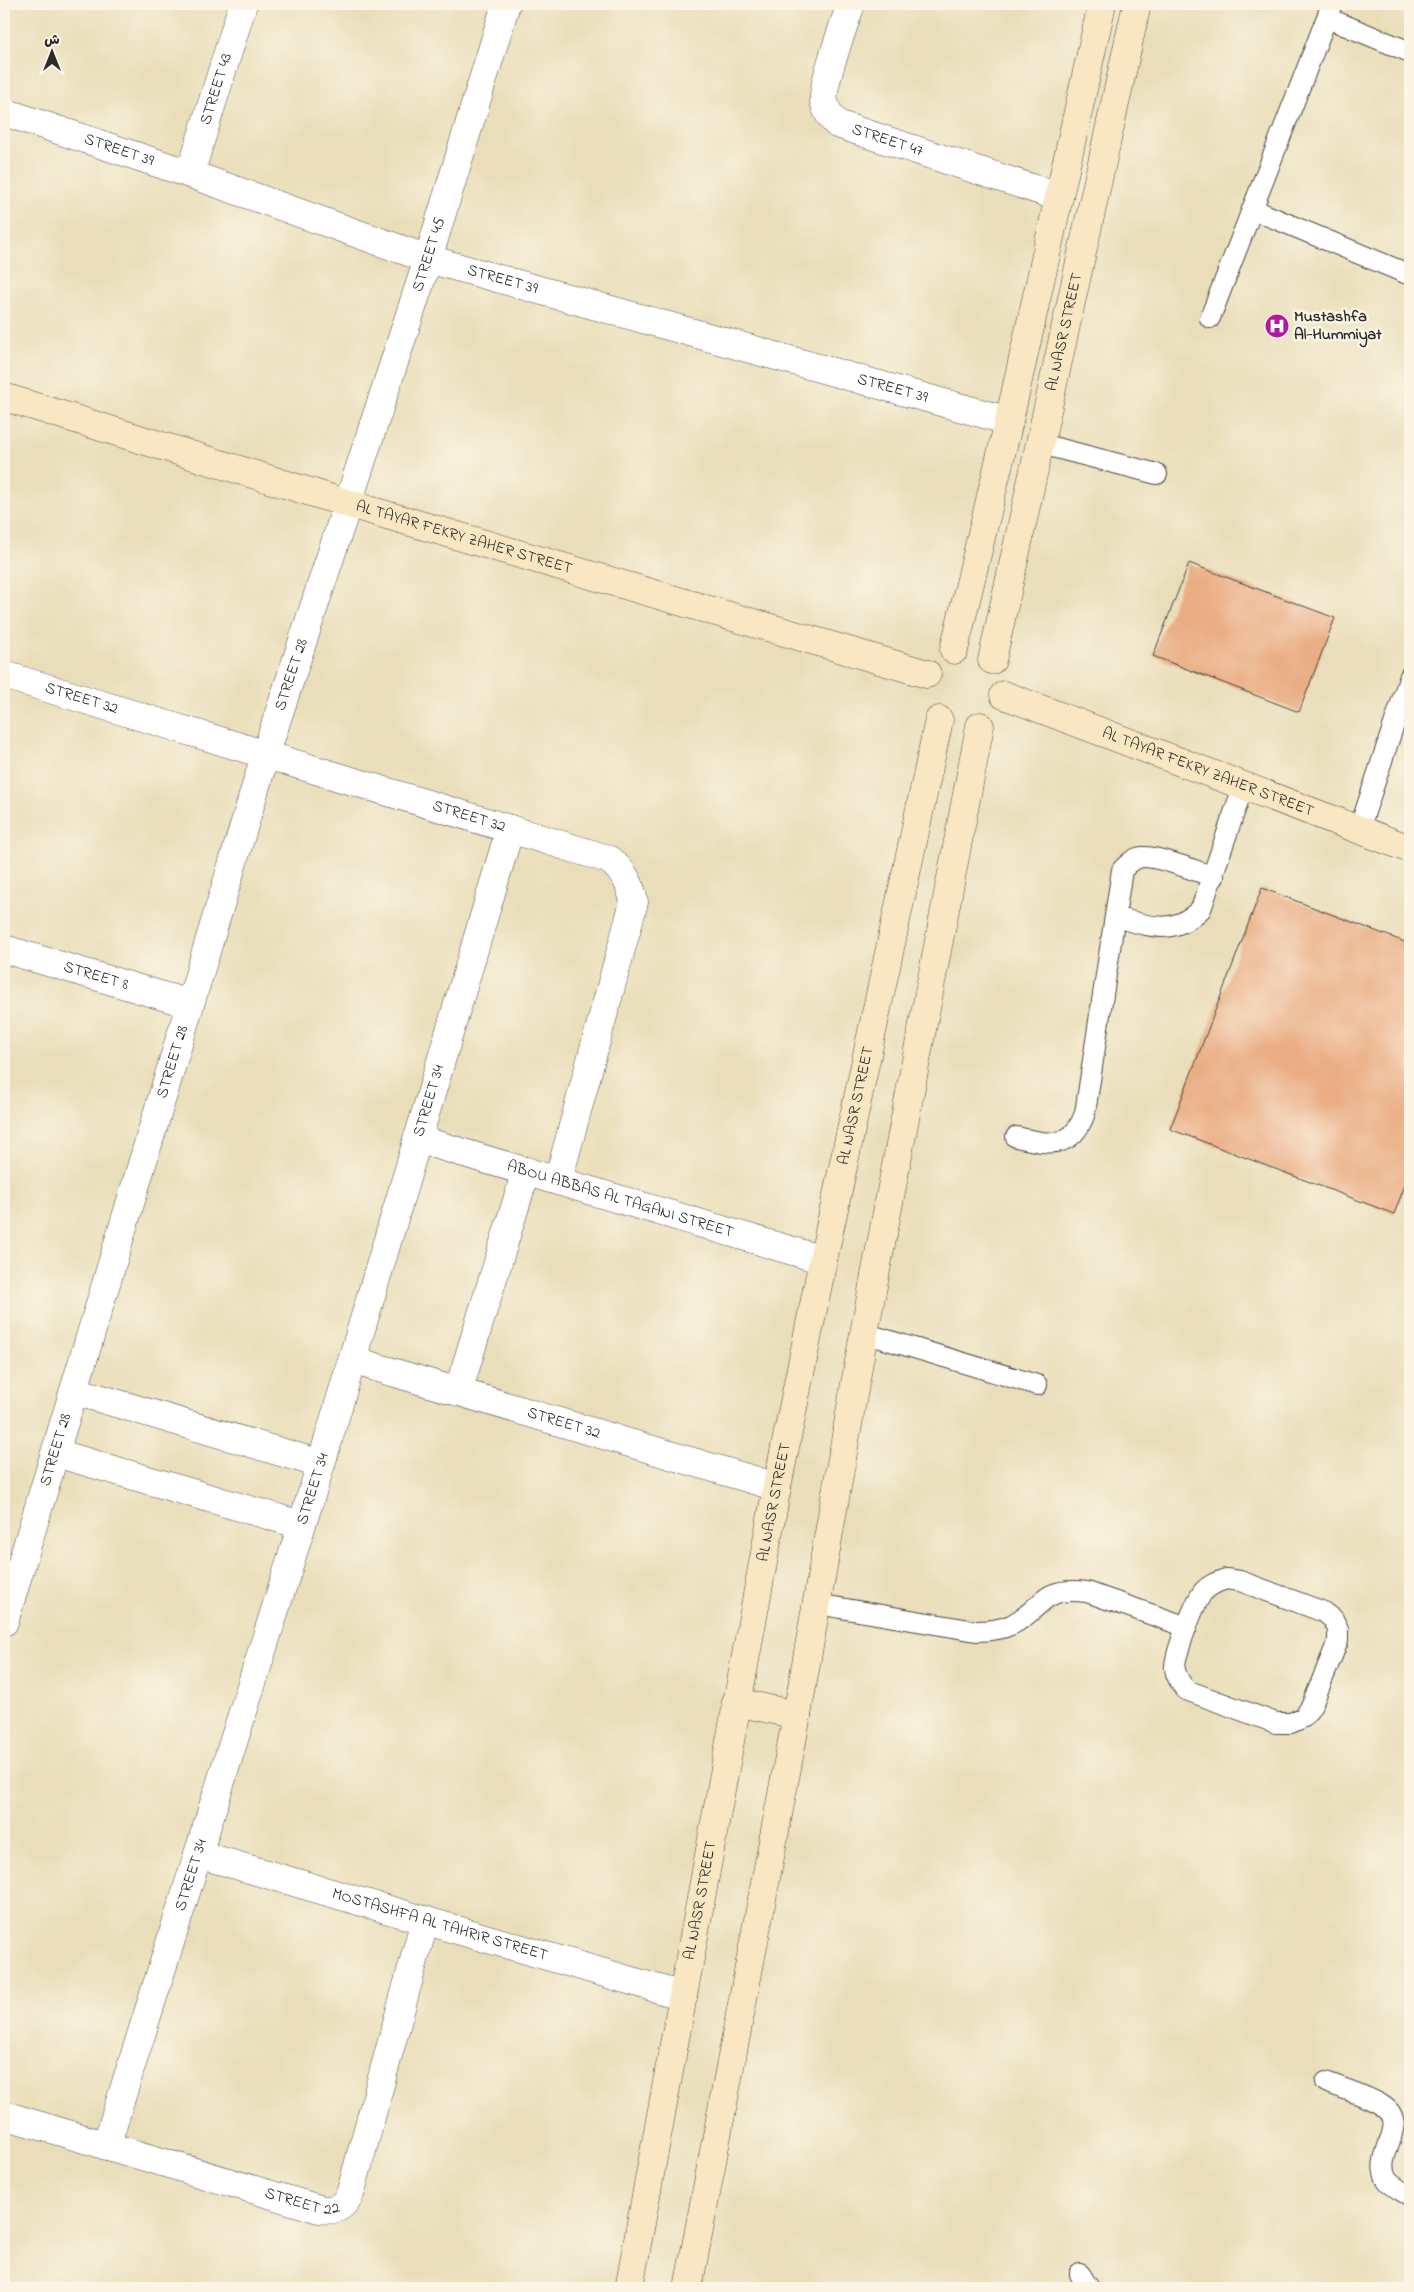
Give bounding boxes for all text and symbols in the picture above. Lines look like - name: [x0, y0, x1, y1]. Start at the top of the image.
- north arrow: [28, 28, 78, 78]
- text: ش: [44, 30, 60, 51]
- street label: STREET 43: [194, 50, 239, 128]
- street label: STREET 47: [848, 118, 927, 164]
- street label: STREET 39: [81, 127, 157, 173]
- street label: STREET 45: [406, 215, 452, 295]
- street label: STREET 39: [464, 258, 541, 301]
- street label: AL NASR STREET: [1040, 270, 1089, 393]
- place label: Mustashfa Al-Hummiyat: [1294, 305, 1382, 348]
- hospital icon: Mustashfa Al-Hummiyat: [1264, 313, 1290, 339]
- street label: STREET 39: [854, 367, 931, 410]
- street label: AL TAYAR FEKRY ZAHER STREET: [353, 495, 575, 581]
- street label: STREET 28: [269, 635, 315, 714]
- street label: STREET 32: [42, 676, 121, 721]
- street label: AL TAYAR FEKRY ZAHER STREET: [1099, 721, 1317, 823]
- street label: STREET 32: [429, 794, 509, 839]
- street label: STREET 8: [61, 955, 132, 997]
- street label: STREET 28: [151, 1023, 195, 1101]
- street label: AL NASR STREET: [832, 1044, 881, 1167]
- street label: STREET 34: [407, 1062, 451, 1140]
- street label: ABOU ABBAS AL TAGANI STREET: [504, 1154, 736, 1245]
- street label: STREET 32: [524, 1401, 603, 1446]
- street label: STREET 28: [34, 1410, 78, 1489]
- street label: AL NASR STREET: [751, 1441, 798, 1564]
- street label: STREET 34: [291, 1450, 336, 1528]
- street label: STREET 34: [169, 1836, 214, 1914]
- street label: AL NASR STREET: [678, 1839, 723, 1962]
- street label: MOSTASHFA AL TAHRIR STREET: [329, 1882, 551, 1968]
- street label: STREET 22: [262, 2181, 343, 2222]

